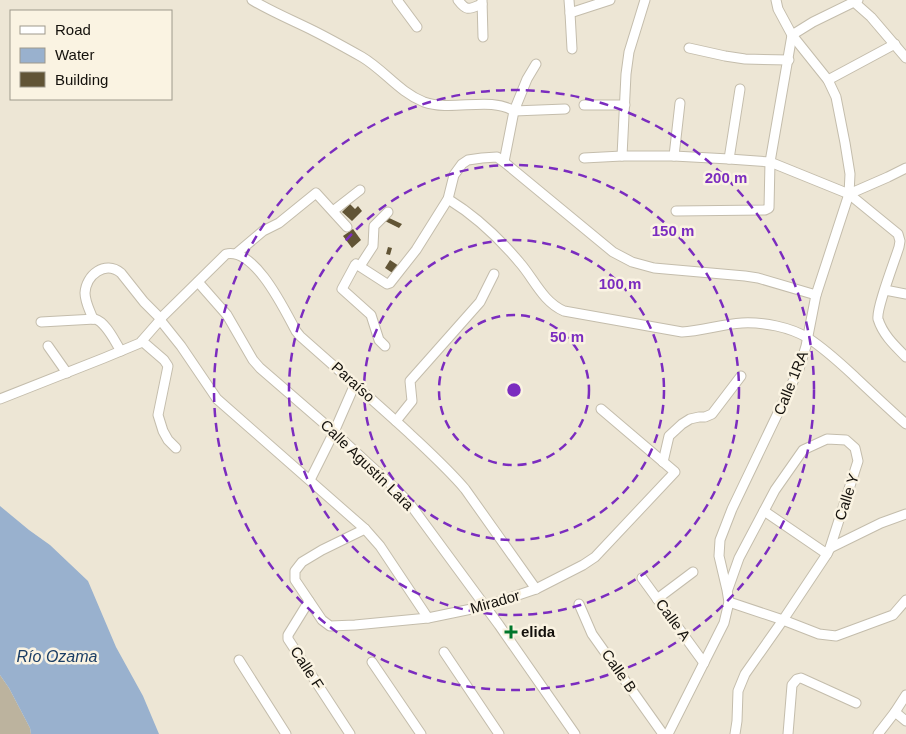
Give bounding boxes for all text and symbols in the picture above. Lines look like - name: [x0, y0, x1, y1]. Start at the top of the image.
- legend: [10, 10, 172, 100]
- text: Road: [55, 21, 91, 38]
- text: Water: [55, 46, 94, 63]
- text: Building: [55, 71, 108, 88]
- text: 200 m: [705, 169, 747, 186]
- text: 150 m: [652, 222, 694, 239]
- text: 100 m: [599, 275, 641, 292]
- text: 50 m: [550, 328, 584, 345]
- street label: Calle 1RA: [770, 348, 811, 417]
- street label: Paraíso: [328, 358, 378, 405]
- centre of rings: [505, 381, 523, 399]
- street label: Calle Agustín Lara: [317, 416, 418, 514]
- street label: Calle Y: [831, 471, 862, 522]
- street label: Mirador: [468, 586, 522, 617]
- street label: Calle A: [653, 595, 694, 644]
- place label: elida: [521, 623, 556, 640]
- marker: elida: [505, 626, 517, 638]
- street label: Calle F: [287, 643, 327, 692]
- street label: Calle B: [599, 646, 640, 695]
- water label: Río Ozama: [17, 648, 98, 665]

